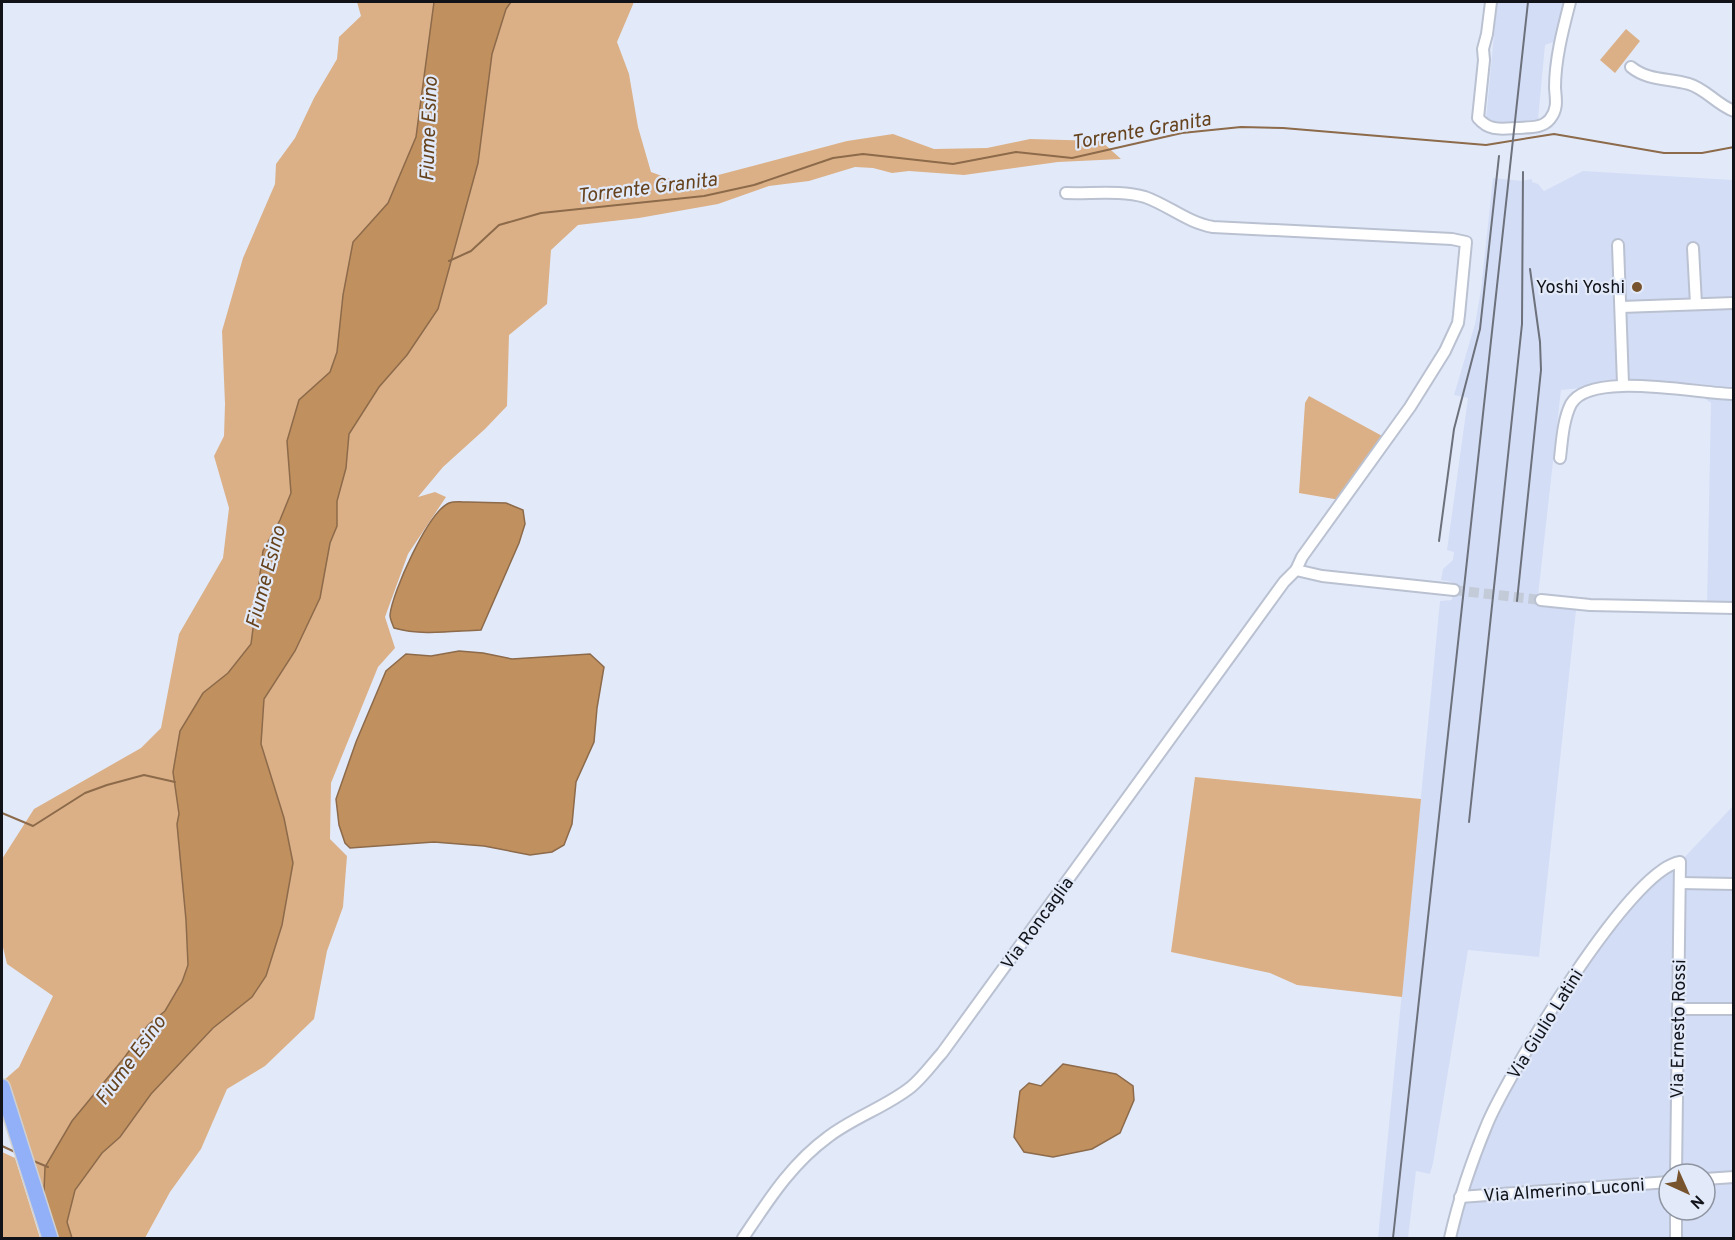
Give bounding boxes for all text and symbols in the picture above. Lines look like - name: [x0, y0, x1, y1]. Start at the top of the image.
- water label: Fiume Esino: [415, 76, 445, 182]
- water label: Torrente Granita: [1070, 107, 1214, 157]
- water label: Torrente Granita: [576, 167, 719, 210]
- place label: Yoshi Yoshi: [1536, 277, 1625, 300]
- marker: Yoshi Yoshi: [1630, 280, 1644, 294]
- water label: Fiume Esino: [241, 523, 293, 632]
- street label: Via Roncaglia: [997, 873, 1080, 975]
- street label: Via Ernesto Rossi: [1667, 959, 1692, 1099]
- street label: Via Giulio Latini: [1503, 965, 1589, 1084]
- water label: Fiume Esino: [90, 1011, 173, 1111]
- north arrow: [1657, 1162, 1717, 1222]
- street label: Via Almerino Luconi: [1483, 1174, 1646, 1209]
- text: N: [1685, 1190, 1707, 1212]

